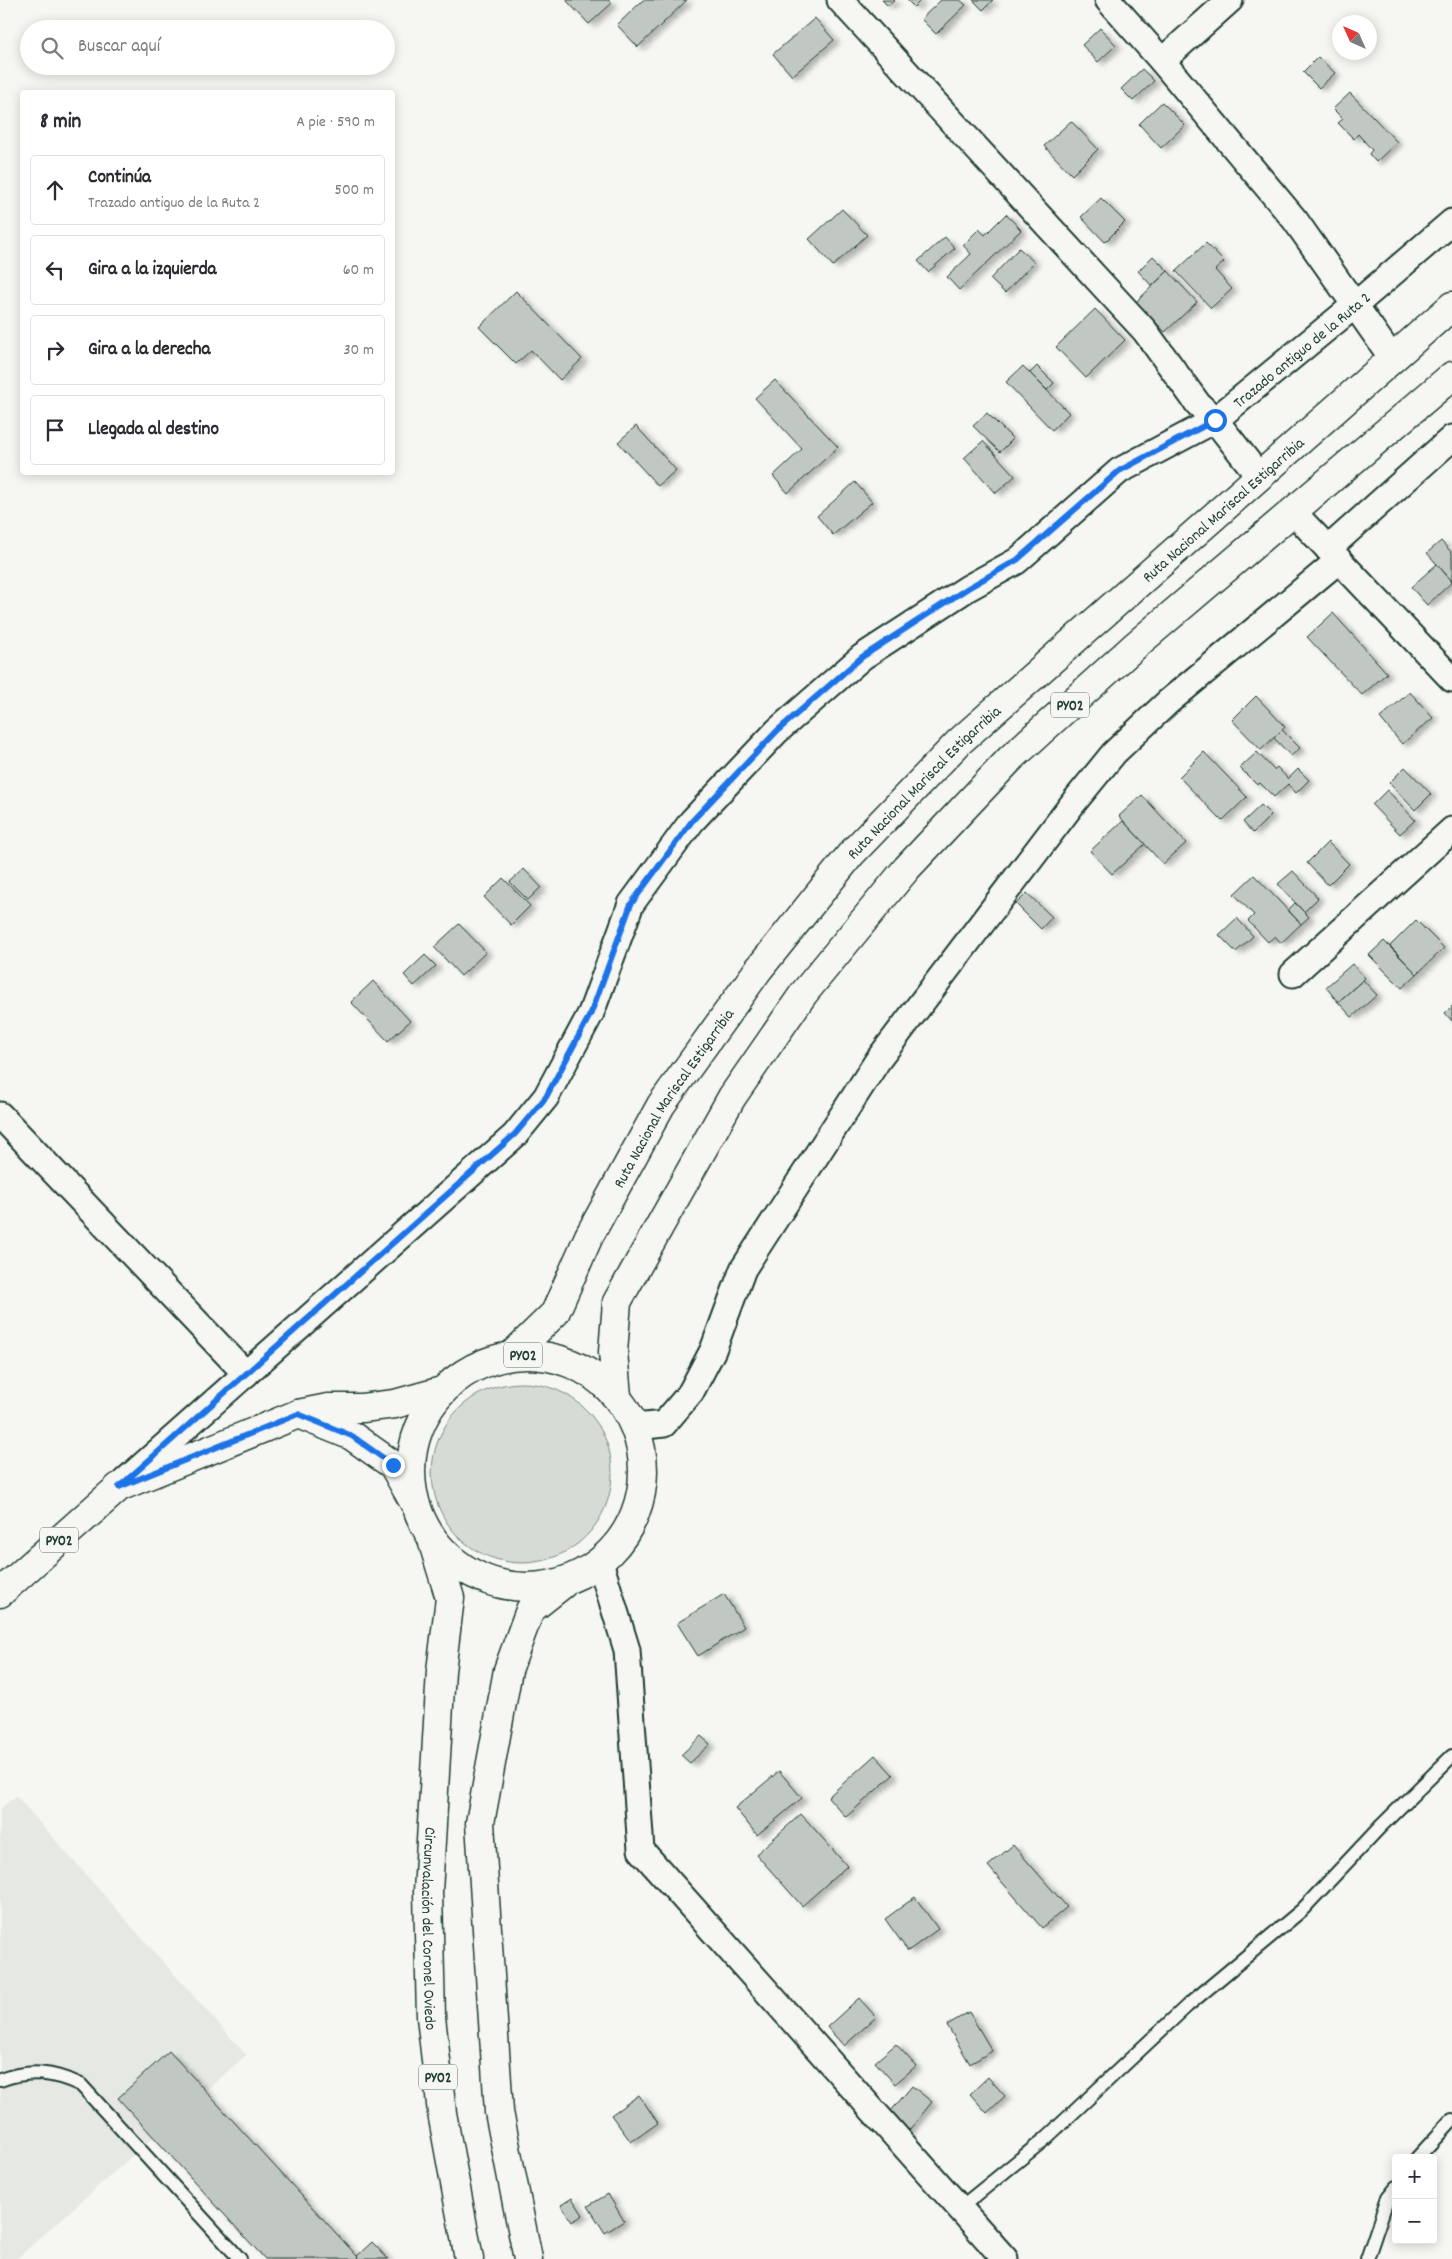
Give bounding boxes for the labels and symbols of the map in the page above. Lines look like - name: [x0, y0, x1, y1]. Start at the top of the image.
- north arrow: [1332, 15, 1377, 60]
- street label: Trazado antiguo de la Ruta 2: [1229, 287, 1377, 415]
- route start: [1204, 409, 1227, 432]
- street label: Ruta Nacional Mariscal Estigarribia: [1138, 432, 1311, 589]
- road number: PY02: [1051, 692, 1089, 718]
- street label: Ruta Nacional Mariscal Estigarribia: [843, 701, 1007, 866]
- street label: Ruta Nacional Mariscal Estigarribia: [609, 1004, 741, 1193]
- road number: PY02: [504, 1342, 542, 1368]
- route end: [382, 1454, 405, 1477]
- road number: PY02: [40, 1528, 78, 1552]
- street label: Circunvalación del Coronel Oviedo: [414, 1826, 441, 2032]
- road number: PY02: [419, 2064, 457, 2090]

